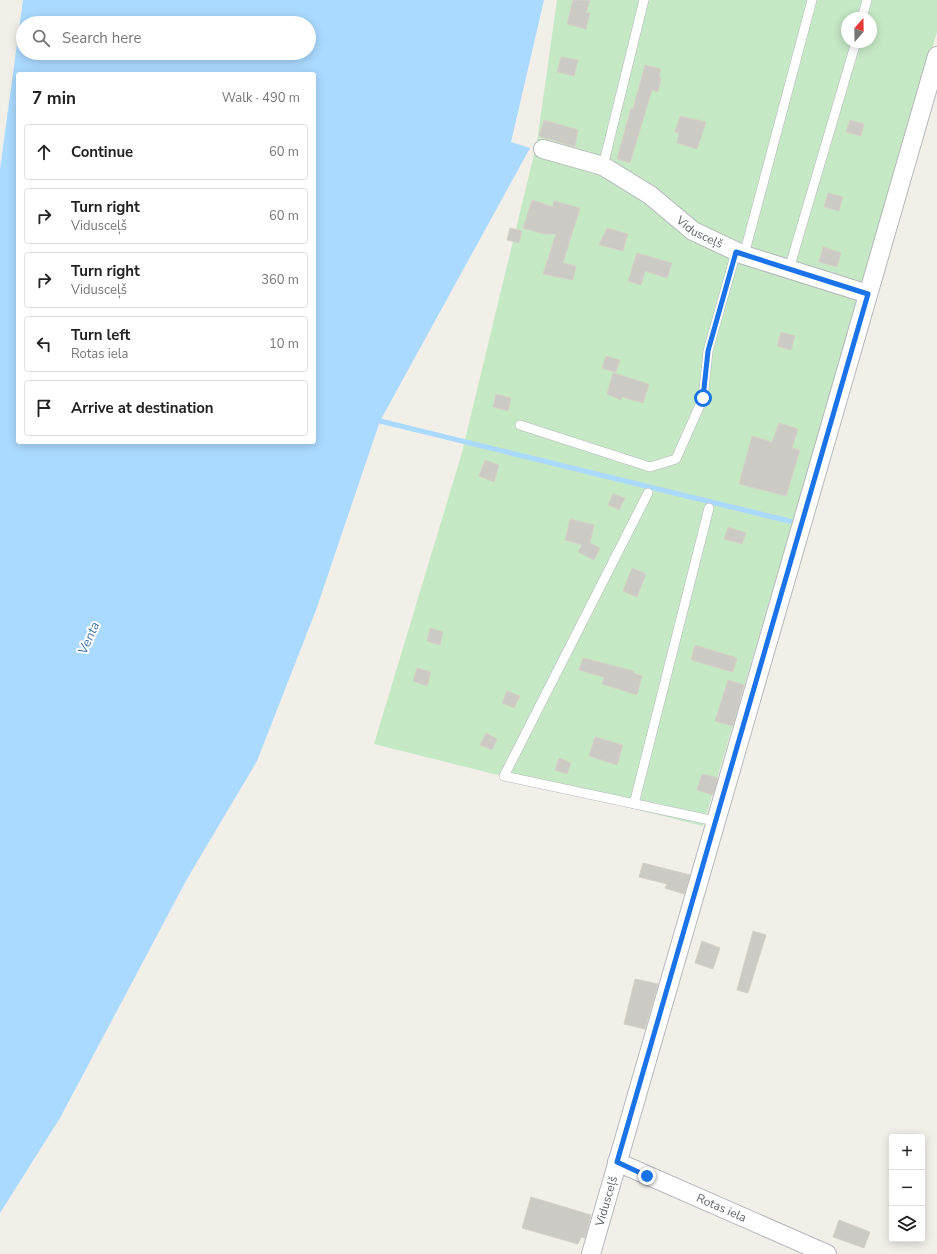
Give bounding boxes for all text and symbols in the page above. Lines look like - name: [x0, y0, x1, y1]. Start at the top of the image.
- north arrow: [841, 12, 877, 48]
- search box: [16, 16, 316, 60]
- icon: search: [30, 27, 52, 49]
- text: Search here: [62, 28, 142, 48]
- text: 7 min: [32, 87, 76, 110]
- text: Walk · 490 m: [222, 89, 300, 107]
- icon: ahead: [33, 141, 55, 163]
- text: Continue: [71, 142, 133, 162]
- text: 60 m: [269, 143, 299, 161]
- text: Turn right: [71, 197, 140, 217]
- icon: right: [33, 205, 55, 227]
- text: 60 m: [269, 207, 299, 225]
- street label: Vidusceļš: [672, 212, 726, 252]
- text: Vidusceļš: [71, 217, 127, 235]
- text: Turn right: [71, 261, 140, 281]
- icon: right: [33, 269, 55, 291]
- text: 360 m: [261, 271, 299, 289]
- text: Vidusceļš: [71, 281, 127, 299]
- text: Turn left: [71, 325, 130, 345]
- icon: left: [33, 333, 55, 355]
- text: 10 m: [269, 335, 299, 353]
- text: Rotas iela: [71, 345, 128, 363]
- route start: [694, 389, 712, 407]
- icon: arrive: [33, 397, 55, 419]
- text: Arrive at destination: [71, 398, 214, 418]
- water label: Venta: [74, 619, 104, 657]
- map controls: [889, 1134, 925, 1242]
- button: +: [889, 1134, 925, 1170]
- route end: [638, 1167, 656, 1185]
- button: −: [889, 1170, 925, 1206]
- street label: Vidusceļš: [591, 1174, 621, 1229]
- street label: Rotas iela: [694, 1190, 749, 1226]
- button: layers: [889, 1206, 925, 1242]

